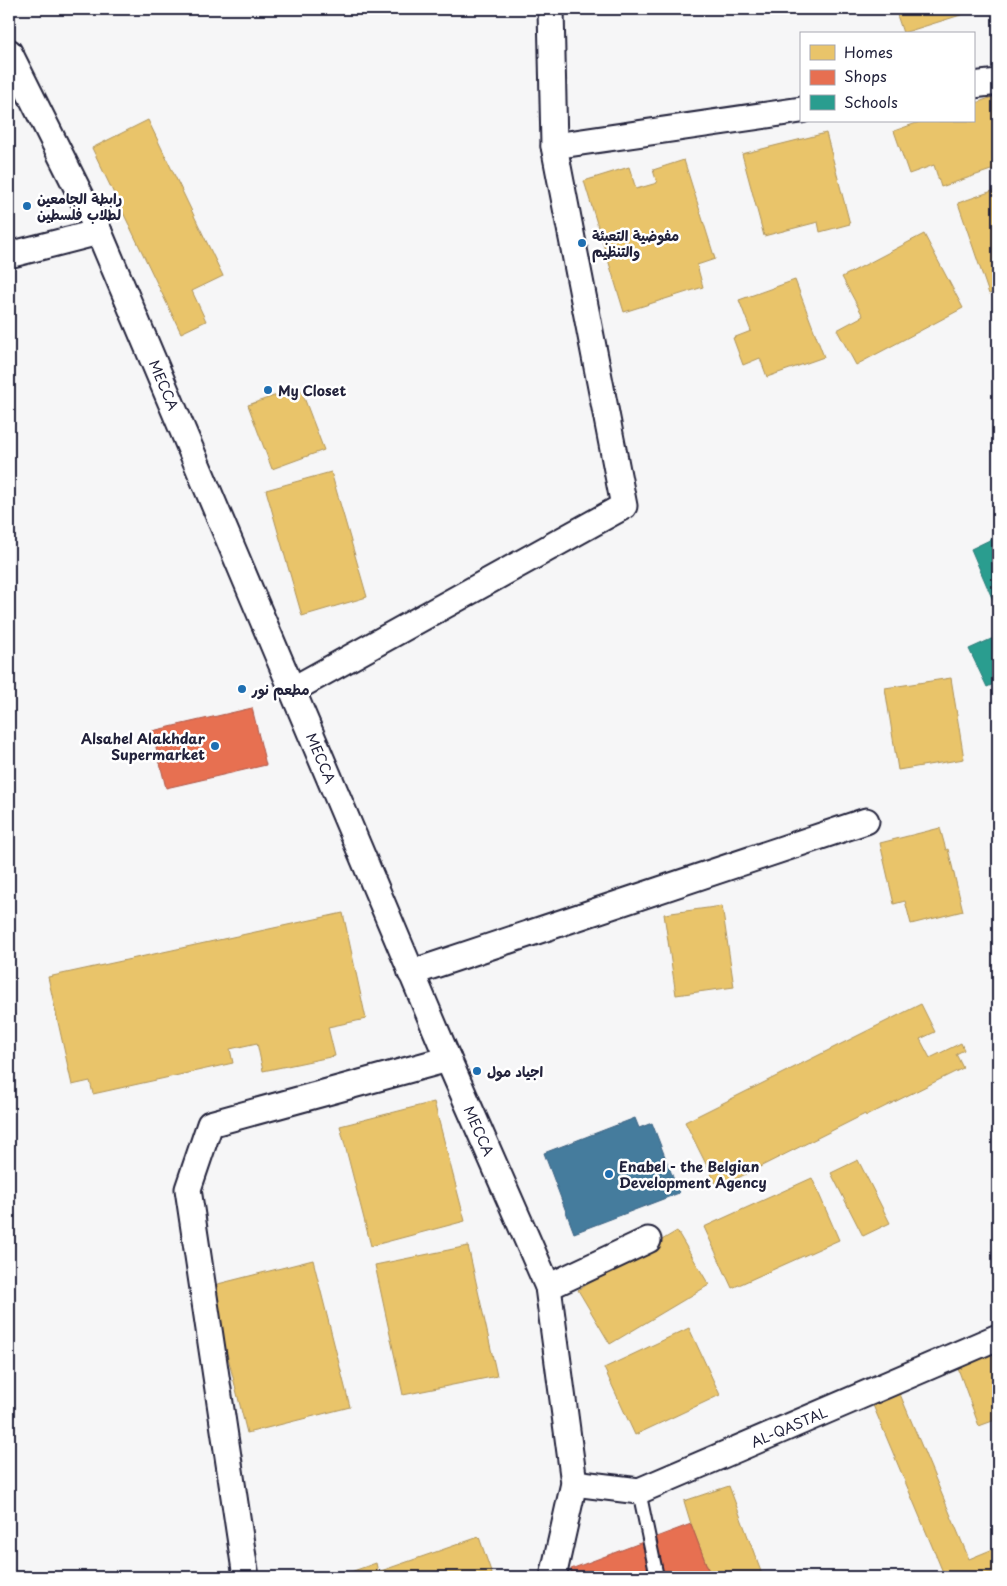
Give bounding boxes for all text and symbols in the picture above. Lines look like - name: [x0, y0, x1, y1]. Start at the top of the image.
- legend: [800, 32, 974, 122]
- text: Homes: [844, 40, 893, 63]
- text: Shops: [844, 64, 887, 87]
- text: Schools: [844, 90, 898, 113]
- place label: رابطة الجامعين لطلاب فلسطين: [37, 188, 122, 225]
- marker: رابطة الجامعين لطلاب فلسطين: [21, 200, 33, 212]
- place label: مفوضية التعبئة والتنظيم: [592, 225, 679, 263]
- marker: مفوضية التعبئة والتنظيم: [576, 237, 588, 249]
- street label: MECCA: [144, 357, 184, 414]
- place label: My Closet: [278, 380, 346, 401]
- marker: My Closet: [262, 384, 274, 396]
- place label: مطعم نور: [251, 679, 310, 701]
- marker: مطعم نور: [236, 683, 248, 695]
- place label: Alsahel Alakhdar Supermarket: [81, 728, 206, 765]
- street label: MECCA: [301, 730, 341, 787]
- marker: Alsahel Alakhdar Supermarket: [209, 740, 221, 752]
- place label: اجياد مول: [487, 1061, 543, 1082]
- marker: اجياد مول: [471, 1065, 483, 1077]
- street label: MECCA: [459, 1103, 499, 1160]
- place label: Enabel - the Belgian Development Agency: [619, 1156, 767, 1193]
- marker: Enabel - the Belgian Development Agency: [603, 1168, 615, 1180]
- street label: AL-QASTAL: [747, 1401, 831, 1453]

